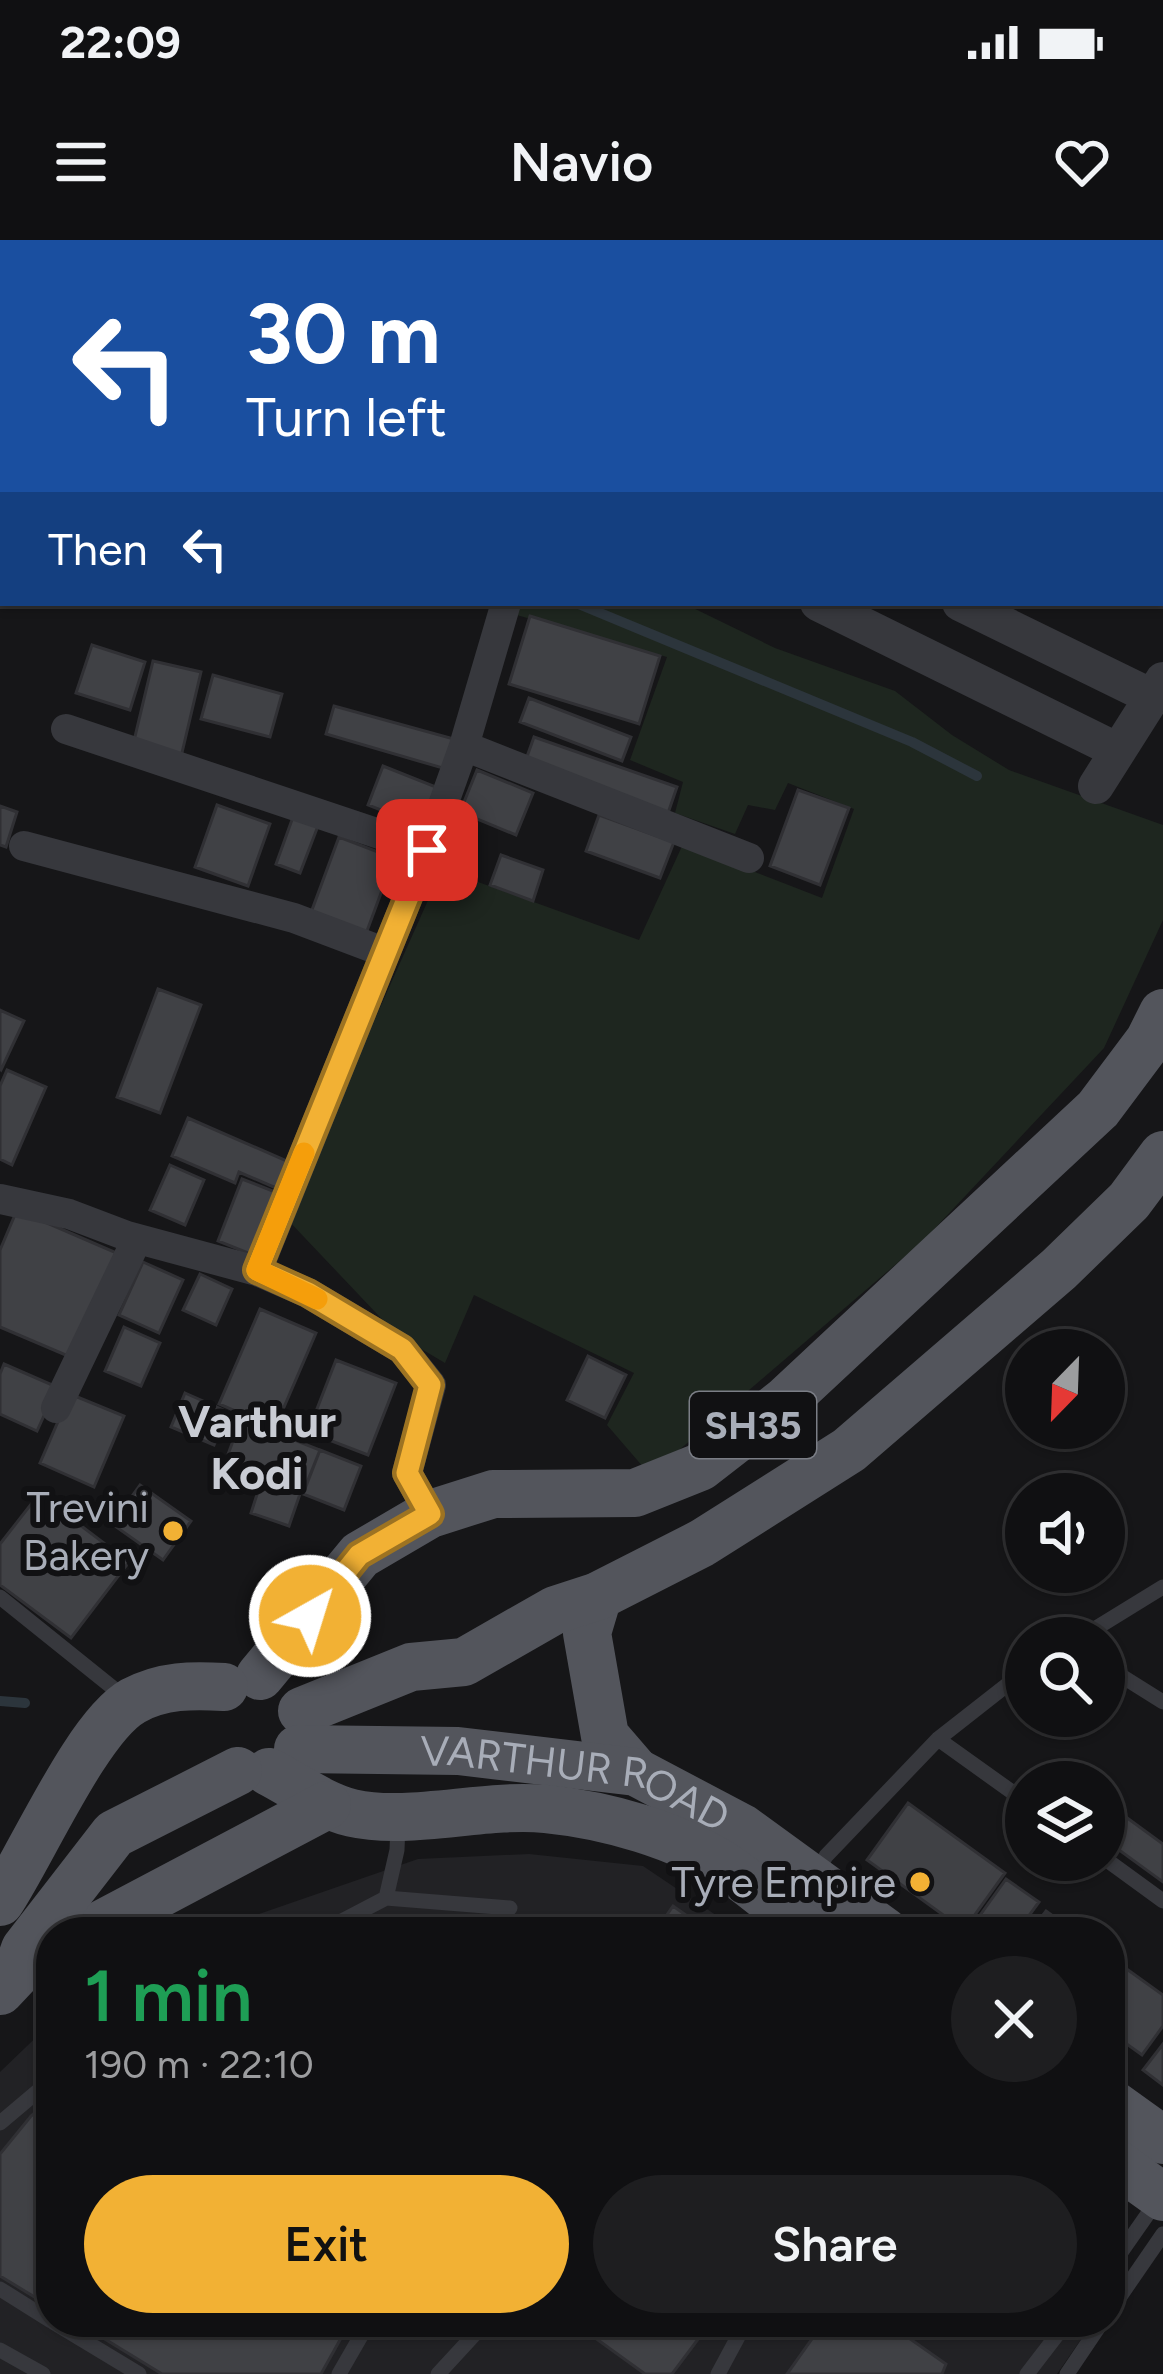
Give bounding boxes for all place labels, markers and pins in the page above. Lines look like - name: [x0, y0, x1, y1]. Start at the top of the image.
- pin: [376, 799, 478, 901]
- place label: Trevini Bakery: [23, 1482, 149, 1581]
- marker: Trevini Bakery: [160, 1518, 186, 1544]
- place label: Tyre Empire: [671, 1857, 896, 1908]
- marker: Tyre Empire: [907, 1869, 933, 1895]

